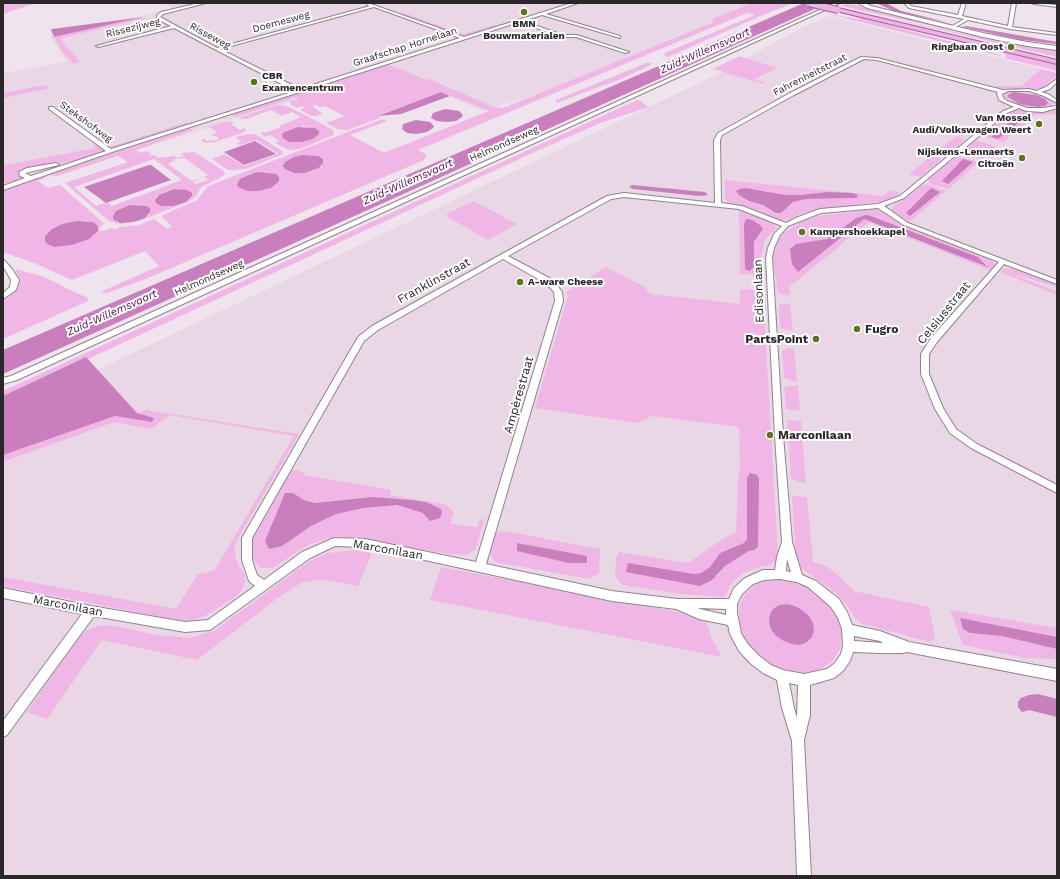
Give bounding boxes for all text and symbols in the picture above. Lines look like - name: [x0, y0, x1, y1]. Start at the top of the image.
- marker: BMN Bouwmaterialen: [519, 7, 529, 17]
- street label: Doemesweg: [251, 9, 311, 35]
- street label: Rissezijweg: [105, 15, 161, 41]
- place label: BMN Bouwmaterialen: [483, 18, 565, 42]
- street label: Risseweg: [187, 20, 233, 52]
- street label: Graafschap Hornelaan: [351, 25, 459, 69]
- water label: Zuid-Willemsvaart: [658, 25, 752, 77]
- place label: Ringbaan Oost: [931, 41, 1003, 53]
- marker: Ringbaan Oost: [1006, 42, 1016, 52]
- street label: Fahrenheitstraat: [771, 51, 849, 99]
- place label: CBR Examencentrum: [262, 70, 343, 94]
- marker: CBR Examencentrum: [249, 77, 259, 87]
- street label: Stekshofweg: [57, 99, 115, 145]
- place label: Van Mossel Audi/Volkswagen Weert: [913, 112, 1031, 136]
- marker: Van Mossel Audi/Volkswagen Weert: [1034, 119, 1044, 129]
- street label: Helmondseweg: [468, 123, 540, 165]
- place label: Nijskens-Lennaerts Citroën: [917, 146, 1014, 170]
- marker: Nijskens-Lennaerts Citroën: [1017, 153, 1027, 163]
- water label: Zuid-Willemsvaart: [361, 156, 455, 208]
- place label: Kampershoekkapel: [810, 226, 905, 238]
- marker: Kampershoekkapel: [797, 227, 807, 237]
- street label: Franklinstraat: [395, 255, 473, 307]
- street label: Helmondseweg: [173, 257, 245, 299]
- street label: Edisonlaan: [751, 259, 767, 323]
- place label: A-ware Cheese: [528, 276, 603, 288]
- marker: A-ware Cheese: [515, 277, 525, 287]
- street label: Celsiusstraat: [914, 279, 974, 347]
- water label: Zuid-Willemsvaart: [65, 287, 159, 339]
- place label: Fugro: [865, 322, 899, 336]
- marker: Fugro: [852, 324, 862, 334]
- place label: PartsPoint: [745, 332, 808, 346]
- marker: PartsPoint: [811, 334, 821, 344]
- street label: Ampèrestraat: [501, 355, 537, 435]
- place label: Marconilaan: [778, 428, 851, 442]
- marker: Marconilaan: [765, 430, 775, 440]
- street label: Marconilaan: [352, 537, 424, 563]
- street label: Marconilaan: [32, 592, 104, 620]

